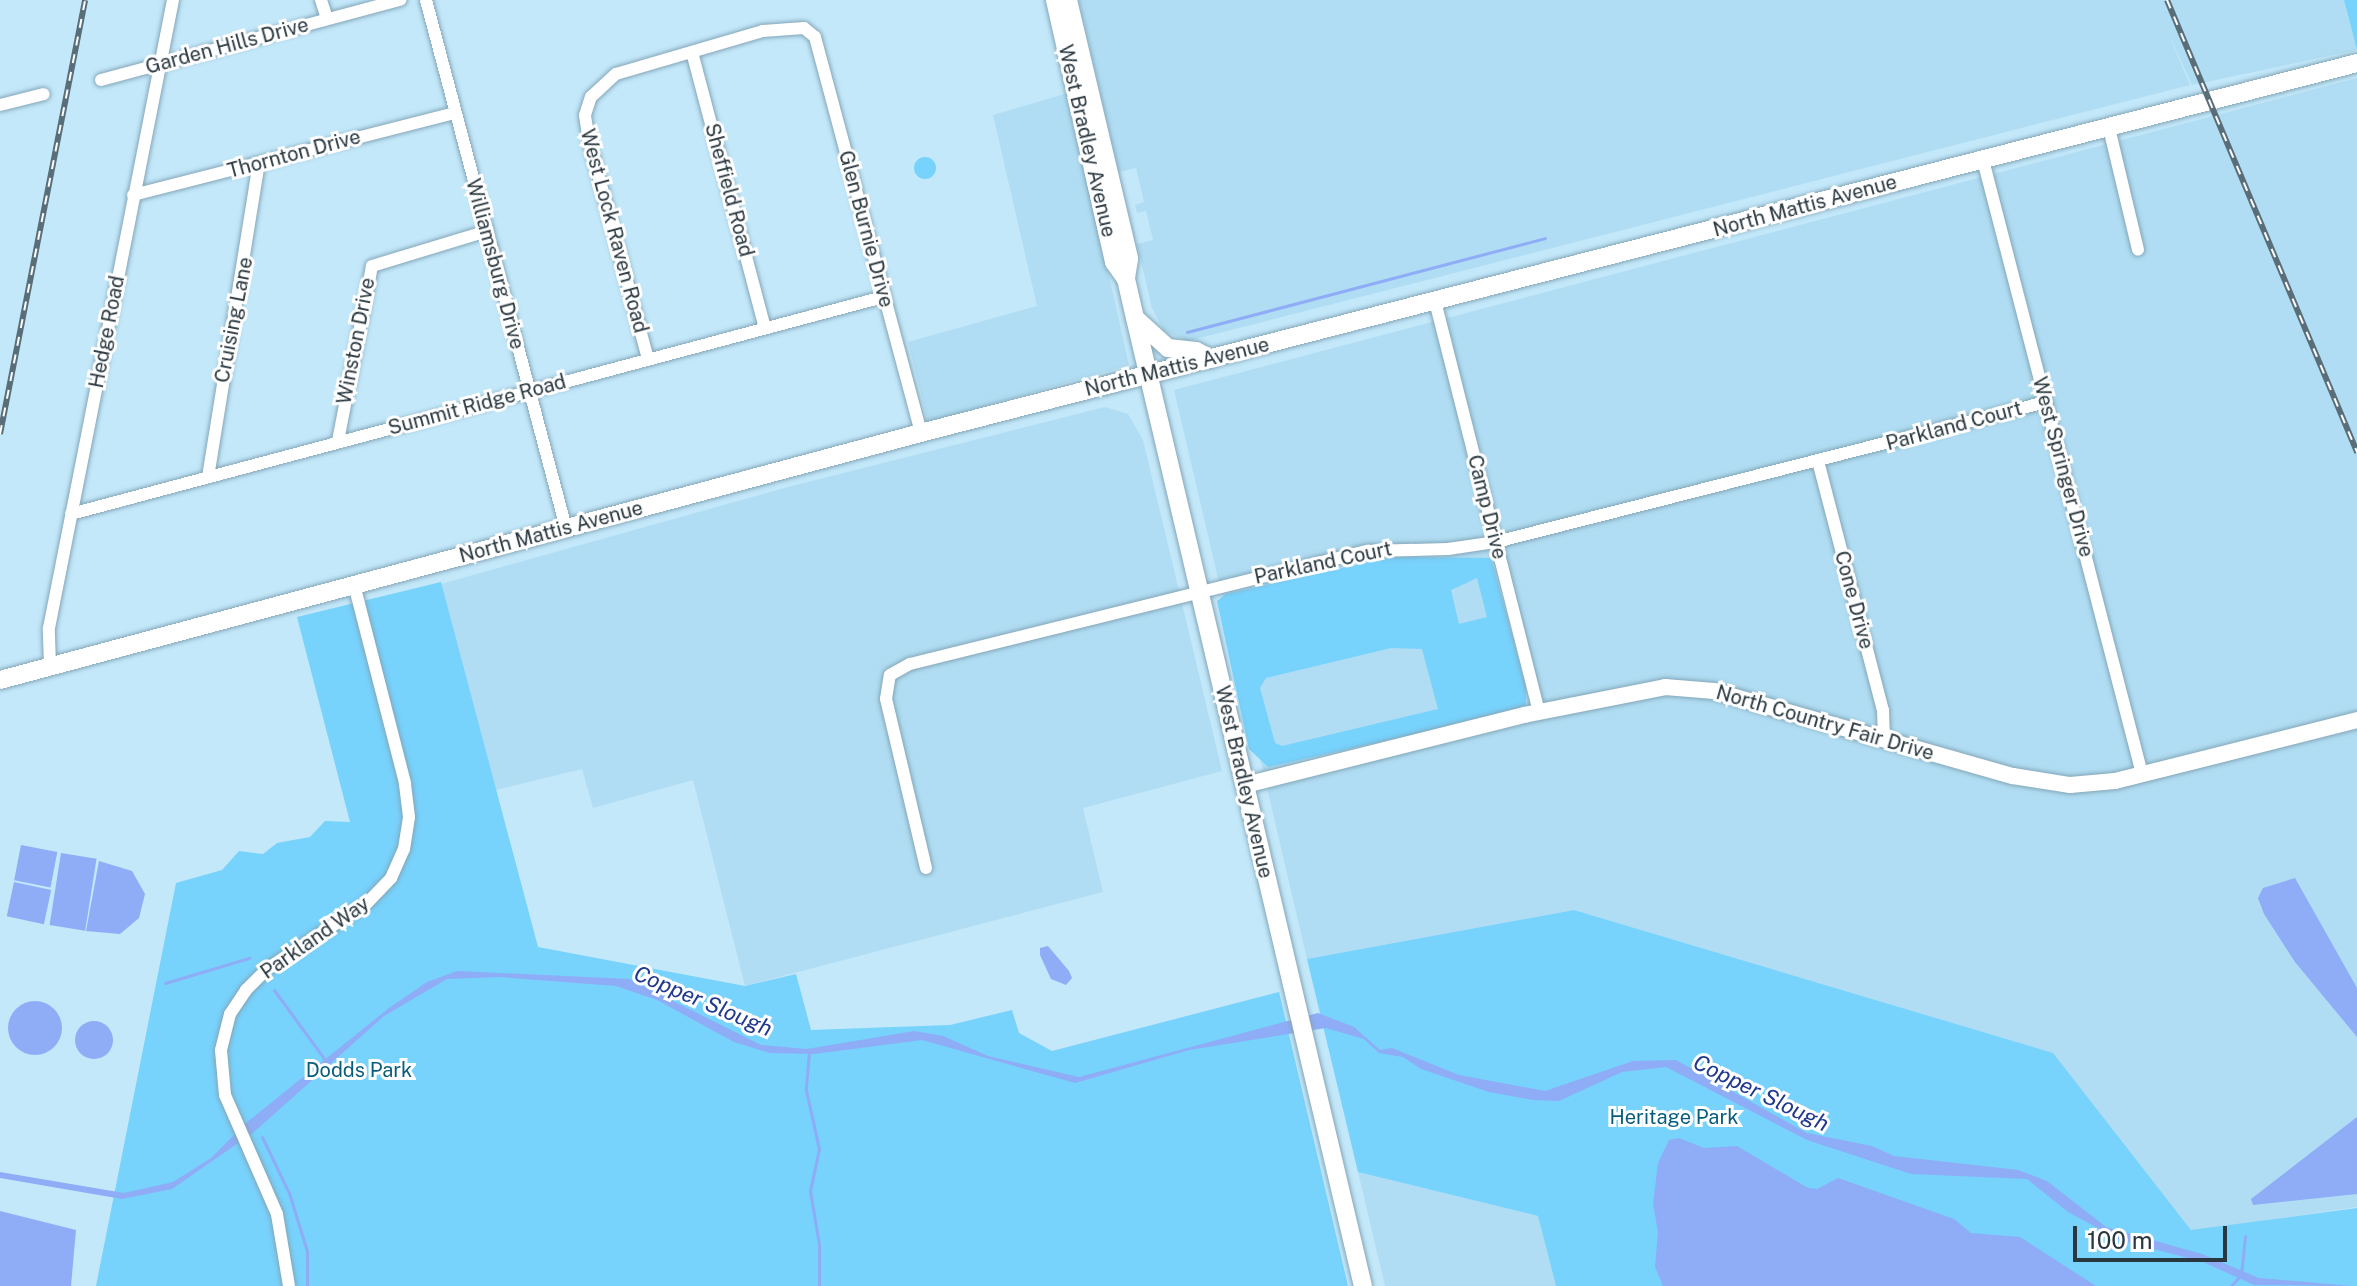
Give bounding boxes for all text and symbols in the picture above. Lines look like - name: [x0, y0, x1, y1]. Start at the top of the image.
- street label: Garden Hills Drive: [143, 13, 311, 79]
- street label: West Bradley Avenue: [1053, 42, 1121, 240]
- street label: Sheffield Road: [700, 121, 758, 259]
- street label: Thornton Drive: [225, 125, 363, 183]
- street label: West Lock Raven Road: [575, 126, 653, 336]
- street label: Glen Burnie Drive: [834, 148, 898, 310]
- street label: North Mattis Avenue: [1710, 170, 1900, 242]
- street label: Williamsburg Drive: [461, 176, 529, 352]
- street label: Cruising Lane: [210, 255, 258, 385]
- street label: Hedge Road: [84, 274, 130, 390]
- street label: Winston Drive: [332, 276, 380, 406]
- street label: North Mattis Avenue: [1082, 332, 1272, 402]
- street label: Summit Ridge Road: [385, 370, 569, 440]
- street label: West Springer Drive: [2027, 374, 2099, 560]
- street label: Parkland Court: [1883, 396, 2025, 456]
- street label: Camp Drive: [1462, 452, 1512, 562]
- street label: North Mattis Avenue: [456, 496, 646, 568]
- street label: Parkland Court: [1252, 537, 1394, 589]
- street label: Cone Drive: [1829, 548, 1879, 652]
- street label: North Country Fair Drive: [1713, 680, 1937, 766]
- street label: West Bradley Avenue: [1210, 683, 1278, 881]
- street label: Parkland Way: [256, 892, 374, 984]
- water label: Copper Slough: [630, 960, 776, 1042]
- water label: Copper Slough: [1689, 1049, 1833, 1137]
- park label: Dodds Park: [306, 1058, 412, 1082]
- park label: Heritage Park: [1609, 1105, 1739, 1129]
- scale bar: [2077, 1210, 2231, 1260]
- text: 100 m: [2087, 1226, 2153, 1254]

